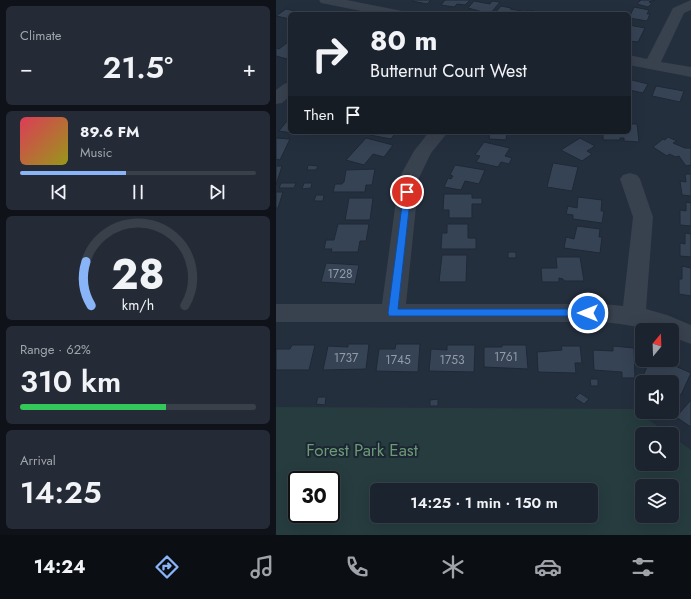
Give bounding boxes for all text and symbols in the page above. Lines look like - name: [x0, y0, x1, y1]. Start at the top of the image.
- text: 80 m: [370, 20, 437, 61]
- text: Climate: [20, 26, 61, 45]
- icon: right: [304, 28, 356, 80]
- text: 21.5°: [103, 46, 173, 89]
- text: −: [20, 52, 33, 84]
- text: +: [242, 52, 256, 84]
- text: Butternut Court West: [370, 58, 527, 84]
- text: Then: [304, 104, 334, 126]
- icon: arrive: [342, 104, 364, 126]
- text: 89.6 FM: [80, 121, 139, 143]
- text: Music: [80, 143, 112, 162]
- pin: [390, 175, 424, 209]
- icon: previous: [48, 181, 70, 203]
- icon: pause: [127, 181, 149, 203]
- icon: next: [206, 181, 228, 203]
- icon: arrive: [396, 181, 418, 203]
- text: 28: [111, 243, 165, 304]
- house number: 1728: [327, 265, 353, 283]
- position arrow: [567, 292, 609, 334]
- text: km/h: [122, 294, 154, 314]
- north arrow: [635, 323, 679, 367]
- map controls: [635, 323, 679, 523]
- text: Range · 62%: [20, 340, 91, 359]
- house number: 1761: [494, 348, 518, 366]
- house number: 1737: [334, 349, 359, 367]
- house number: 1745: [385, 351, 411, 369]
- house number: 1753: [439, 351, 465, 369]
- text: 310 km: [20, 360, 121, 403]
- button: sound: [635, 375, 679, 419]
- button: search: [635, 427, 679, 471]
- park label: Forest Park East: [306, 438, 418, 462]
- text: Arrival: [20, 451, 56, 470]
- text: 14:25: [20, 471, 102, 514]
- speed limit sign: 30: [288, 471, 340, 523]
- button: layers: [635, 479, 679, 523]
- text: 14:25 · 1 min · 150 m: [410, 492, 558, 514]
- icon: directions: [153, 553, 181, 581]
- icon: music: [248, 553, 276, 581]
- icon: phone: [343, 553, 371, 581]
- icon: climate: [439, 553, 467, 581]
- icon: car: [534, 553, 562, 581]
- icon: filters: [629, 553, 657, 581]
- text: 14:24: [34, 554, 86, 580]

